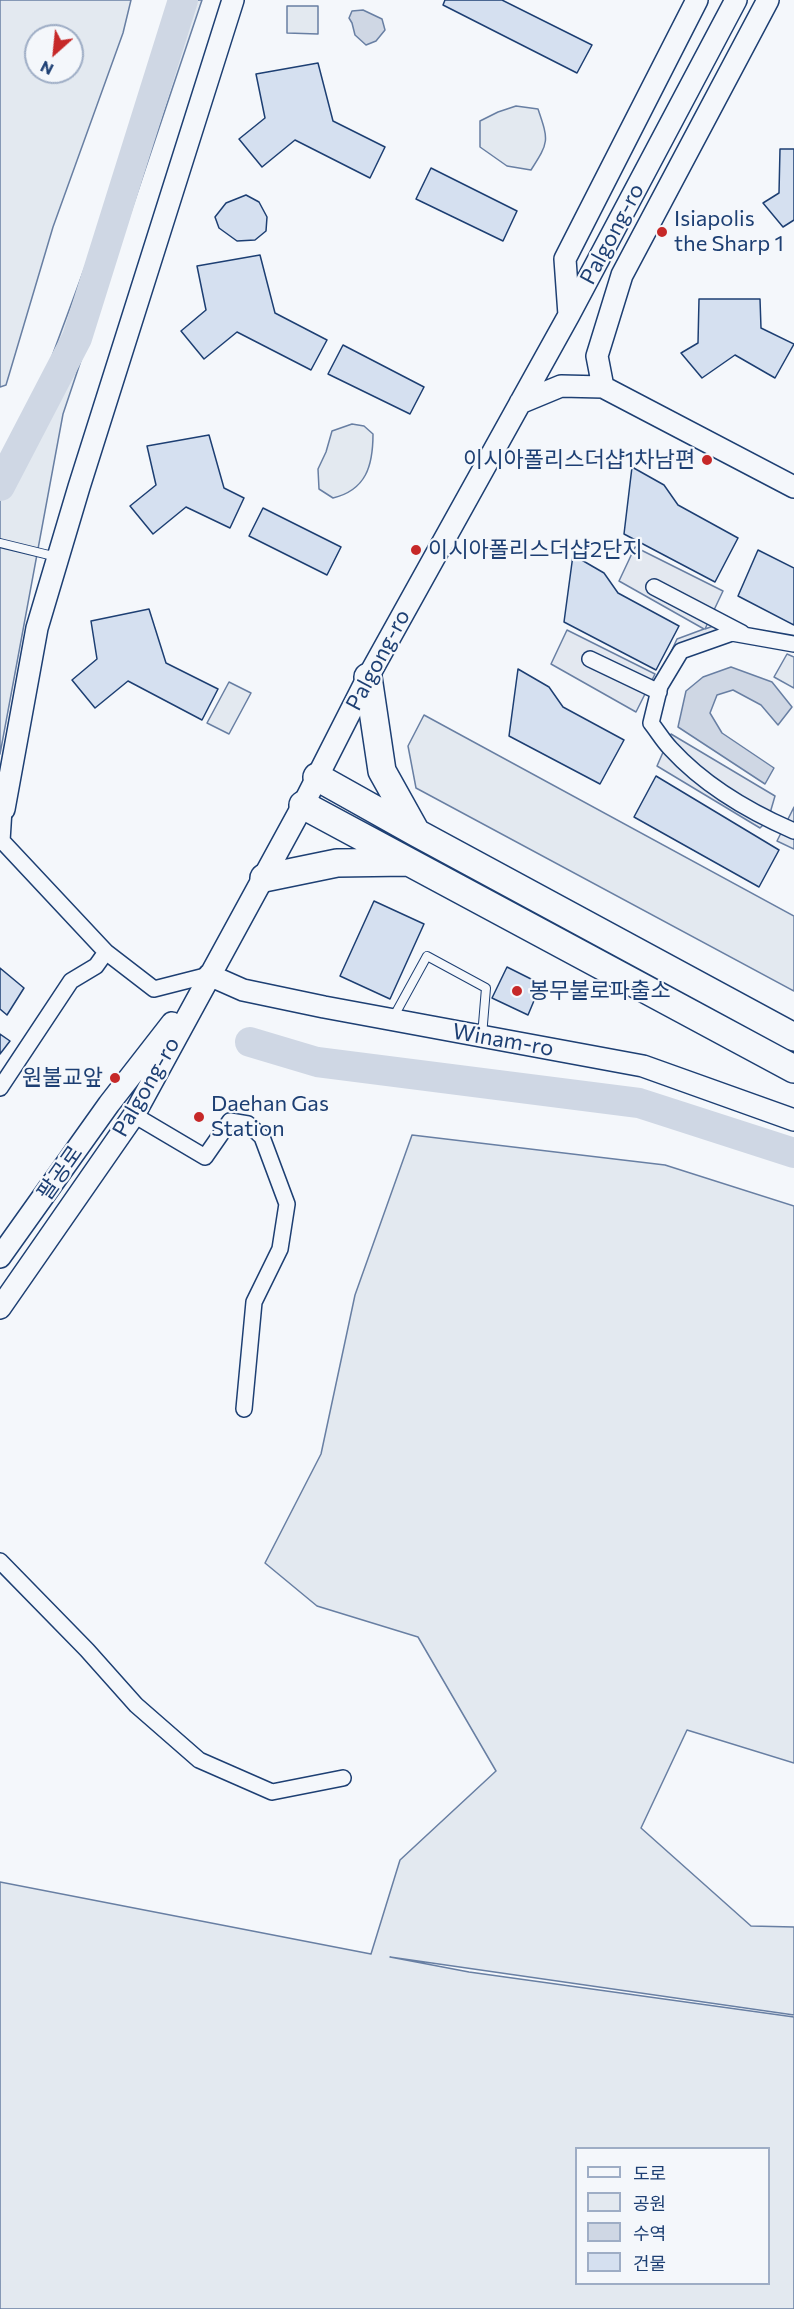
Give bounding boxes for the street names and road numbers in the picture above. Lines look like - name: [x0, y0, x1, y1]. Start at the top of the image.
- street label: Palgong-ro: [574, 179, 650, 289]
- street label: Palgong-ro: [340, 605, 416, 715]
- street label: Winam-ro: [450, 1018, 556, 1062]
- street label: Palgong-ro: [107, 1032, 185, 1142]
- street label: 팔공로: [32, 1141, 88, 1205]

